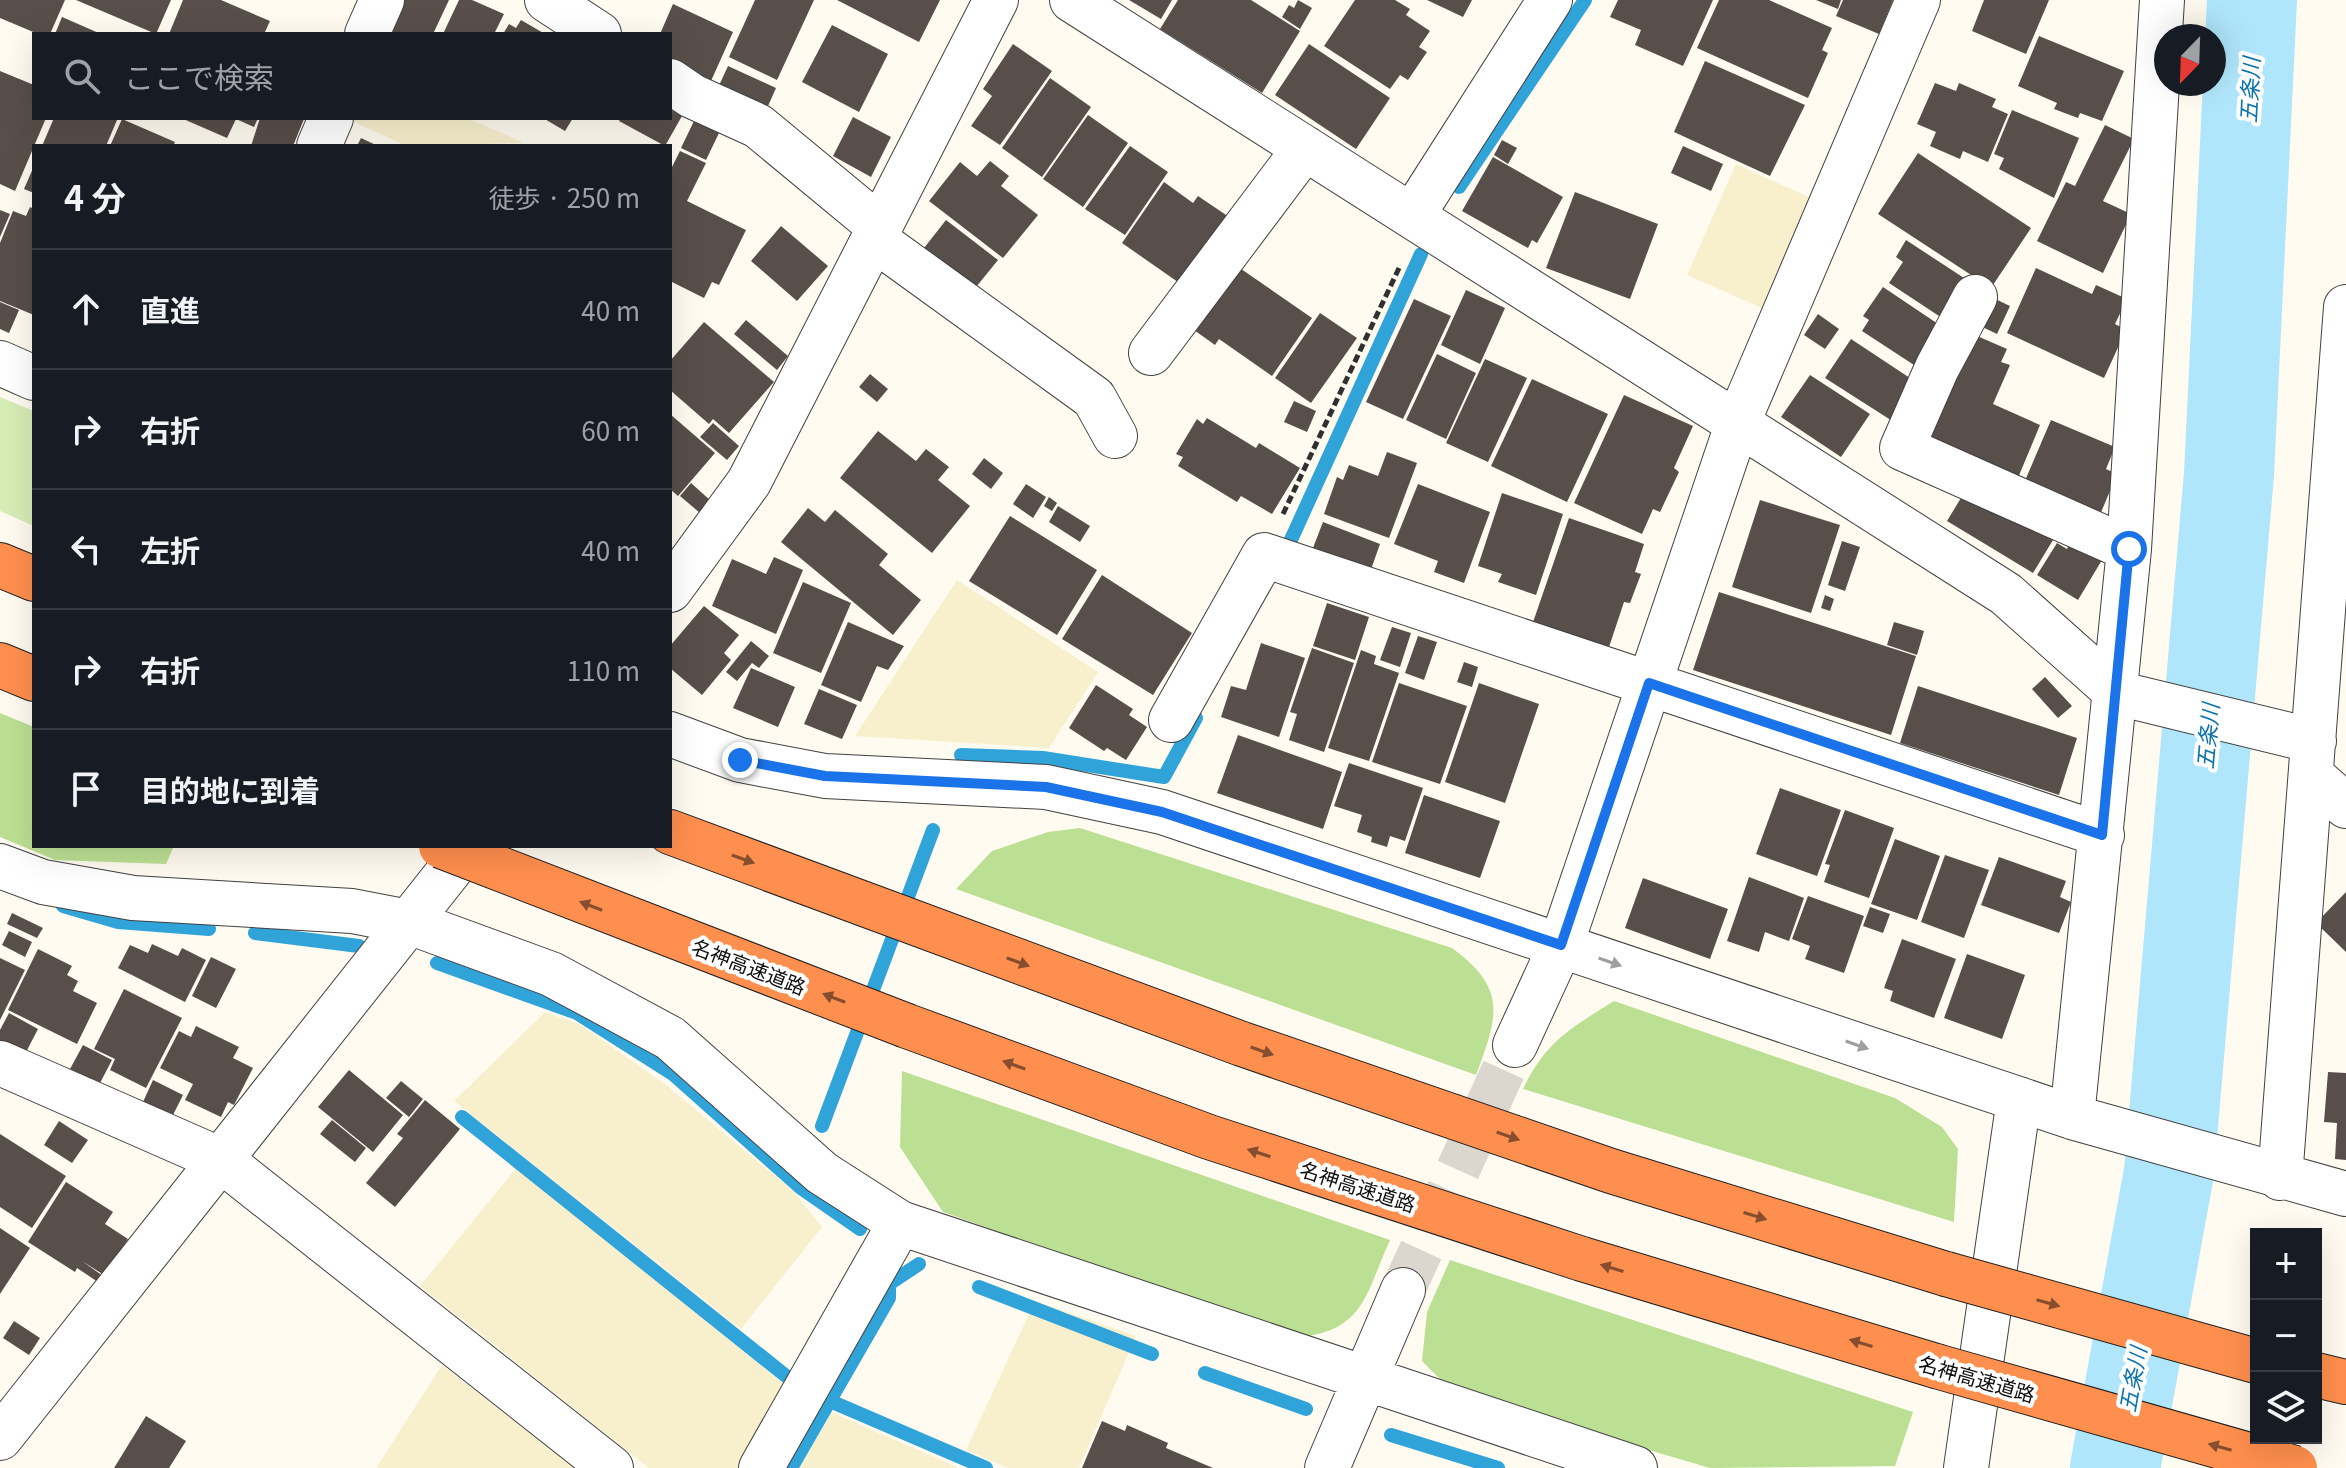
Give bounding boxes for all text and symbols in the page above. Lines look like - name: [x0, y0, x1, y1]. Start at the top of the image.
- north arrow: [2154, 24, 2226, 96]
- search box: [32, 32, 672, 120]
- icon: search: [60, 54, 104, 98]
- text: ここで検索: [124, 54, 274, 98]
- water label: 五条川: [2230, 54, 2266, 124]
- text: 4 分: [64, 172, 126, 221]
- text: 徒歩 · 250 m: [489, 178, 640, 215]
- icon: ahead: [64, 287, 108, 331]
- text: 直進: [140, 287, 200, 331]
- text: 40 m: [581, 291, 640, 328]
- icon: right: [64, 407, 108, 451]
- text: 右折: [140, 407, 200, 451]
- text: 60 m: [581, 411, 640, 448]
- icon: left: [64, 527, 108, 571]
- text: 左折: [140, 527, 200, 571]
- text: 40 m: [581, 531, 640, 568]
- route start: [2111, 531, 2147, 567]
- icon: right: [64, 647, 108, 691]
- text: 右折: [140, 647, 200, 691]
- text: 110 m: [567, 651, 640, 688]
- water label: 五条川: [2187, 700, 2225, 770]
- route end: [722, 742, 758, 778]
- icon: arrive: [64, 767, 108, 811]
- text: 目的地に到着: [140, 767, 320, 811]
- one-way arrow: [731, 853, 755, 866]
- one-way arrow: [579, 899, 603, 912]
- street label: 名神高速道路: [688, 931, 810, 1001]
- one-way arrow: [1006, 956, 1030, 969]
- one-way arrow: [1599, 956, 1623, 968]
- one-way arrow: [822, 991, 846, 1004]
- one-way arrow: [1845, 1039, 1869, 1051]
- one-way arrow: [1250, 1046, 1274, 1058]
- one-way arrow: [1002, 1058, 1026, 1071]
- one-way arrow: [1496, 1130, 1520, 1142]
- one-way arrow: [1246, 1146, 1270, 1158]
- street label: 名神高速道路: [1296, 1154, 1420, 1218]
- one-way arrow: [1744, 1210, 1768, 1222]
- map controls: [2250, 1228, 2322, 1444]
- button: +: [2250, 1228, 2322, 1300]
- one-way arrow: [1600, 1261, 1624, 1274]
- one-way arrow: [2036, 1297, 2060, 1310]
- button: −: [2250, 1300, 2322, 1372]
- one-way arrow: [1849, 1336, 1873, 1349]
- water label: 五条川: [2110, 1342, 2153, 1414]
- street label: 名神高速道路: [1915, 1348, 2039, 1408]
- button: layers: [2250, 1372, 2322, 1444]
- one-way arrow: [2207, 1441, 2232, 1453]

